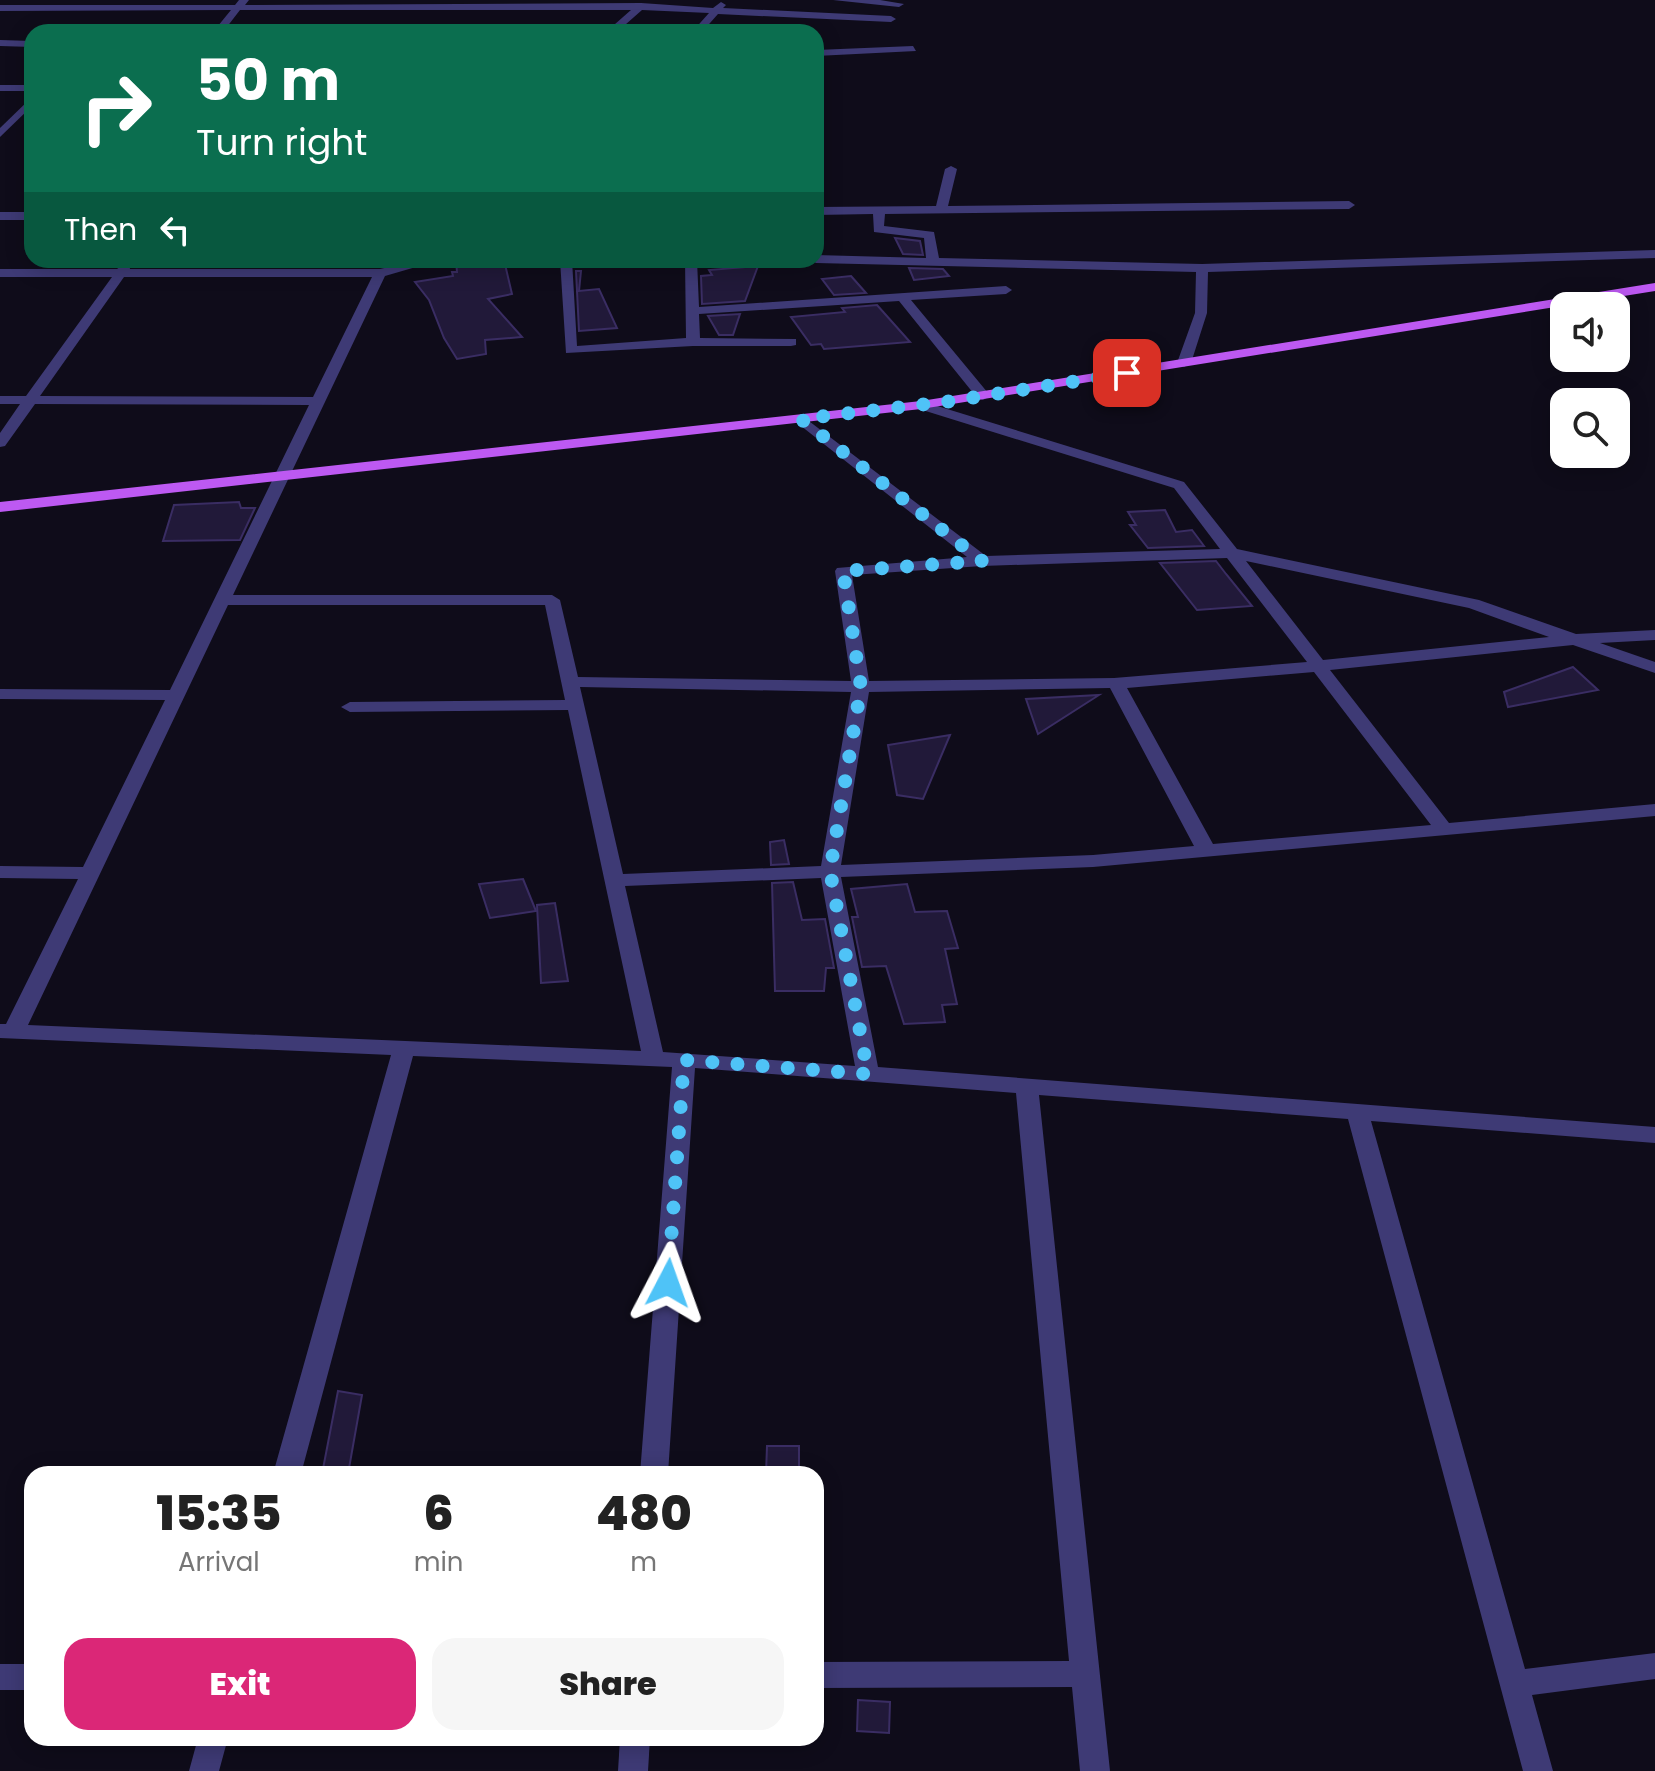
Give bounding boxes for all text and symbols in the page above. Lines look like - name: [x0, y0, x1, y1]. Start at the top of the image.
- text: 50 m: [196, 41, 340, 120]
- icon: right: [64, 56, 168, 160]
- text: Turn right: [196, 117, 367, 168]
- text: Then: [64, 208, 137, 251]
- icon: left: [153, 208, 197, 252]
- map controls: [1550, 292, 1630, 468]
- button: sound: [1550, 292, 1630, 372]
- pin: [1093, 339, 1161, 407]
- icon: arrive: [1105, 351, 1149, 395]
- button: search: [1550, 388, 1630, 468]
- position arrow: [626, 1241, 710, 1325]
- text: 15:35: [156, 1480, 281, 1547]
- text: 6: [423, 1480, 454, 1547]
- text: 480: [596, 1480, 692, 1547]
- text: Arrival: [178, 1544, 260, 1580]
- text: min: [414, 1544, 464, 1580]
- text: m: [630, 1544, 657, 1580]
- button: Exit: [64, 1638, 416, 1730]
- button: Share: [432, 1638, 784, 1730]

